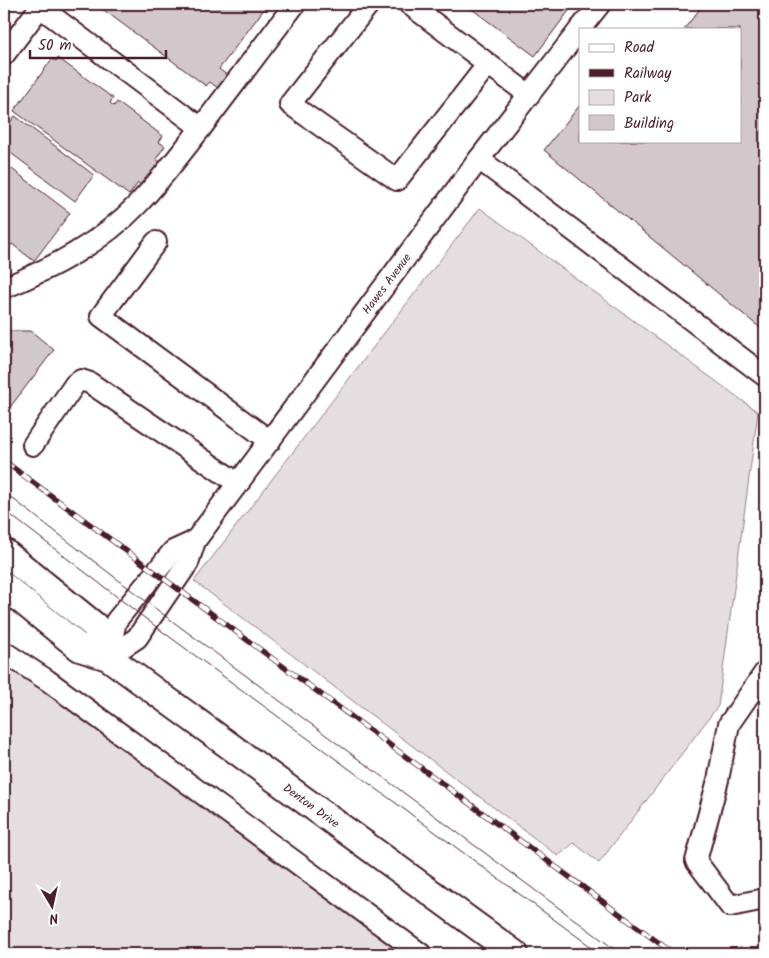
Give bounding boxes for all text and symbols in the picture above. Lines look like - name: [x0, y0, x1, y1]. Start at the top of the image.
- scale bar: [30, 28, 166, 60]
- legend: [579, 28, 742, 142]
- text: 50 m: [38, 34, 72, 58]
- text: Road: [624, 36, 655, 60]
- text: Railway: [624, 62, 672, 86]
- text: Park: [624, 86, 652, 110]
- text: Building: [624, 112, 674, 136]
- street label: Hawes Avenue: [358, 249, 417, 319]
- street label: Denton Drive: [279, 779, 344, 833]
- north arrow: [28, 880, 78, 930]
- text: N: [48, 906, 60, 929]

